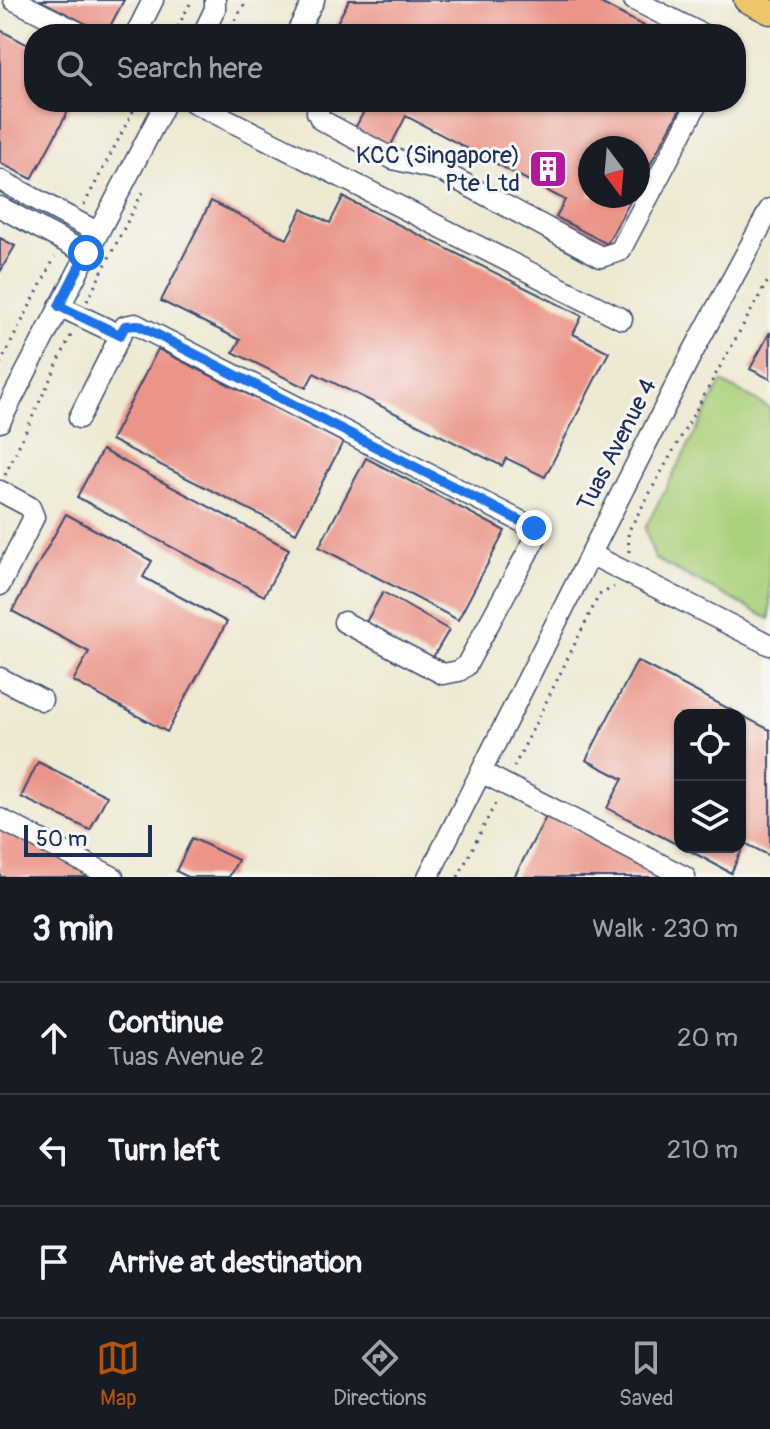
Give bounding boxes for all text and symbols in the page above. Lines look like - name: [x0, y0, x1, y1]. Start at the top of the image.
- search box: [24, 24, 746, 112]
- icon: search: [52, 46, 96, 90]
- text: Search here: [116, 50, 263, 87]
- north arrow: [578, 136, 650, 208]
- place label: KCC (Singapore) Pte Ltd: [356, 141, 520, 198]
- building icon: KCC (Singapore) Pte Ltd: [527, 148, 569, 190]
- route start: [68, 235, 104, 271]
- street label: Tuas Avenue 4: [571, 374, 663, 516]
- route end: [516, 510, 552, 546]
- map controls: [674, 709, 746, 853]
- button: locate: [674, 709, 746, 781]
- button: layers: [674, 781, 746, 853]
- scale bar: [24, 821, 152, 857]
- text: 50 m: [36, 825, 87, 853]
- text: 3 min: [32, 908, 114, 951]
- text: Walk · 230 m: [592, 913, 738, 945]
- text: Continue: [108, 1004, 223, 1041]
- icon: ahead: [32, 1016, 76, 1060]
- text: 20 m: [677, 1022, 738, 1054]
- text: Tuas Avenue 2: [108, 1041, 264, 1073]
- icon: left: [32, 1128, 76, 1172]
- text: Turn left: [108, 1132, 219, 1169]
- text: 210 m: [667, 1134, 738, 1166]
- icon: arrive: [32, 1240, 76, 1284]
- text: Arrive at destination: [108, 1244, 362, 1281]
- tab: Map: [96, 1336, 140, 1412]
- tab: Directions: [333, 1336, 426, 1412]
- tab: Saved: [619, 1336, 674, 1412]

